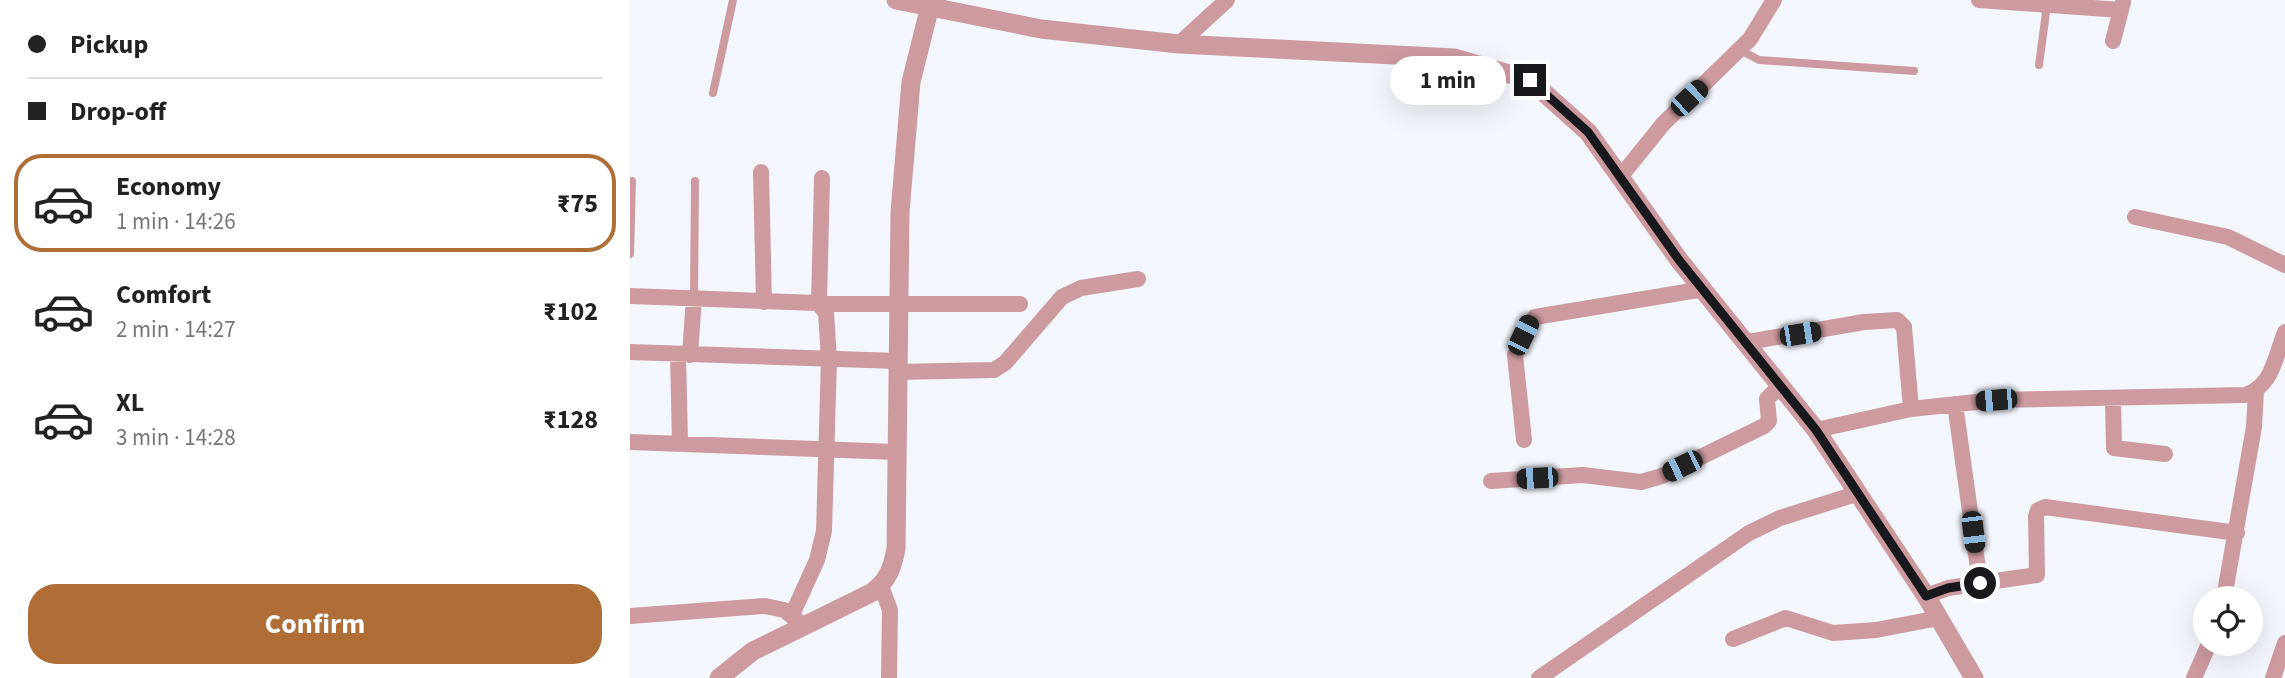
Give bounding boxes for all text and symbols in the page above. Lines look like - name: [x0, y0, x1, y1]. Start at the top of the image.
- text: Pickup: [70, 26, 148, 63]
- callout: 1 min: [1390, 56, 1506, 104]
- text: 1 min: [1420, 64, 1476, 97]
- route end: [1514, 64, 1546, 96]
- car: [1667, 76, 1712, 120]
- text: Drop-off: [70, 93, 166, 130]
- text: Economy: [116, 168, 221, 205]
- icon: car: [32, 172, 95, 235]
- text: ₹75: [557, 185, 598, 222]
- text: 1 min · 14:26: [116, 205, 236, 238]
- text: Comfort: [116, 276, 211, 313]
- icon: car: [32, 280, 95, 343]
- text: ₹102: [543, 293, 598, 330]
- car: [1505, 312, 1542, 358]
- text: 2 min · 14:27: [116, 313, 236, 346]
- car: [1778, 320, 1823, 348]
- text: XL: [116, 384, 144, 421]
- icon: car: [32, 388, 95, 451]
- car: [1975, 388, 2018, 412]
- text: ₹128: [543, 401, 598, 438]
- text: 3 min · 14:28: [116, 421, 236, 454]
- car: [1659, 447, 1706, 485]
- car: [1516, 466, 1559, 490]
- car: [1961, 510, 1986, 554]
- route start: [1964, 567, 1996, 599]
- button: Confirm: [28, 584, 602, 664]
- map controls: [2193, 586, 2263, 656]
- button: locate: [2193, 586, 2263, 656]

